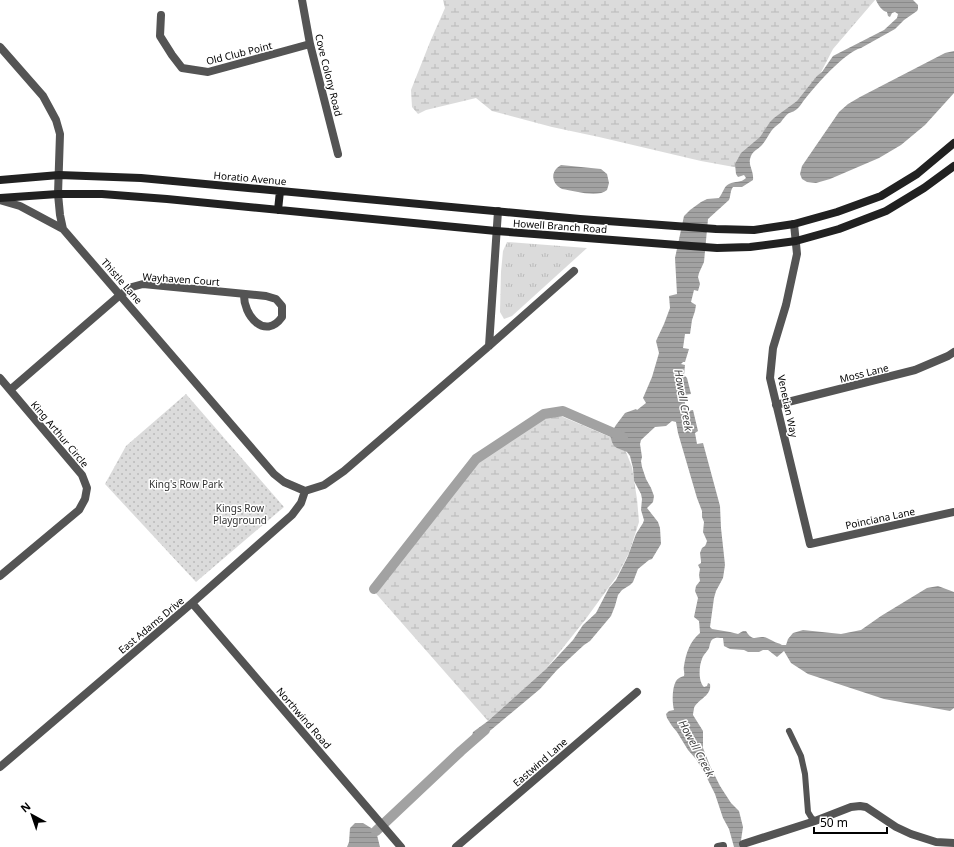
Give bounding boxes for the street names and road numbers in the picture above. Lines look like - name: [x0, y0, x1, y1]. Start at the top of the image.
- street label: Cove Colony Road: [312, 32, 346, 118]
- street label: Old Club Point: [205, 38, 274, 68]
- street label: Horatio Avenue: [213, 168, 287, 188]
- street label: Howell Branch Road: [512, 216, 608, 236]
- street label: Thistle Lane: [98, 255, 146, 307]
- street label: Wayhaven Court: [142, 269, 220, 289]
- street label: Moss Lane: [838, 360, 890, 386]
- street label: Venetian Way: [775, 373, 802, 439]
- street label: King Arthur Circle: [28, 398, 92, 470]
- street label: Poinciana Lane: [844, 504, 916, 532]
- street label: East Adams Drive: [115, 593, 187, 657]
- street label: Northwind Road: [273, 684, 335, 752]
- street label: Eastwind Lane: [510, 734, 570, 789]

